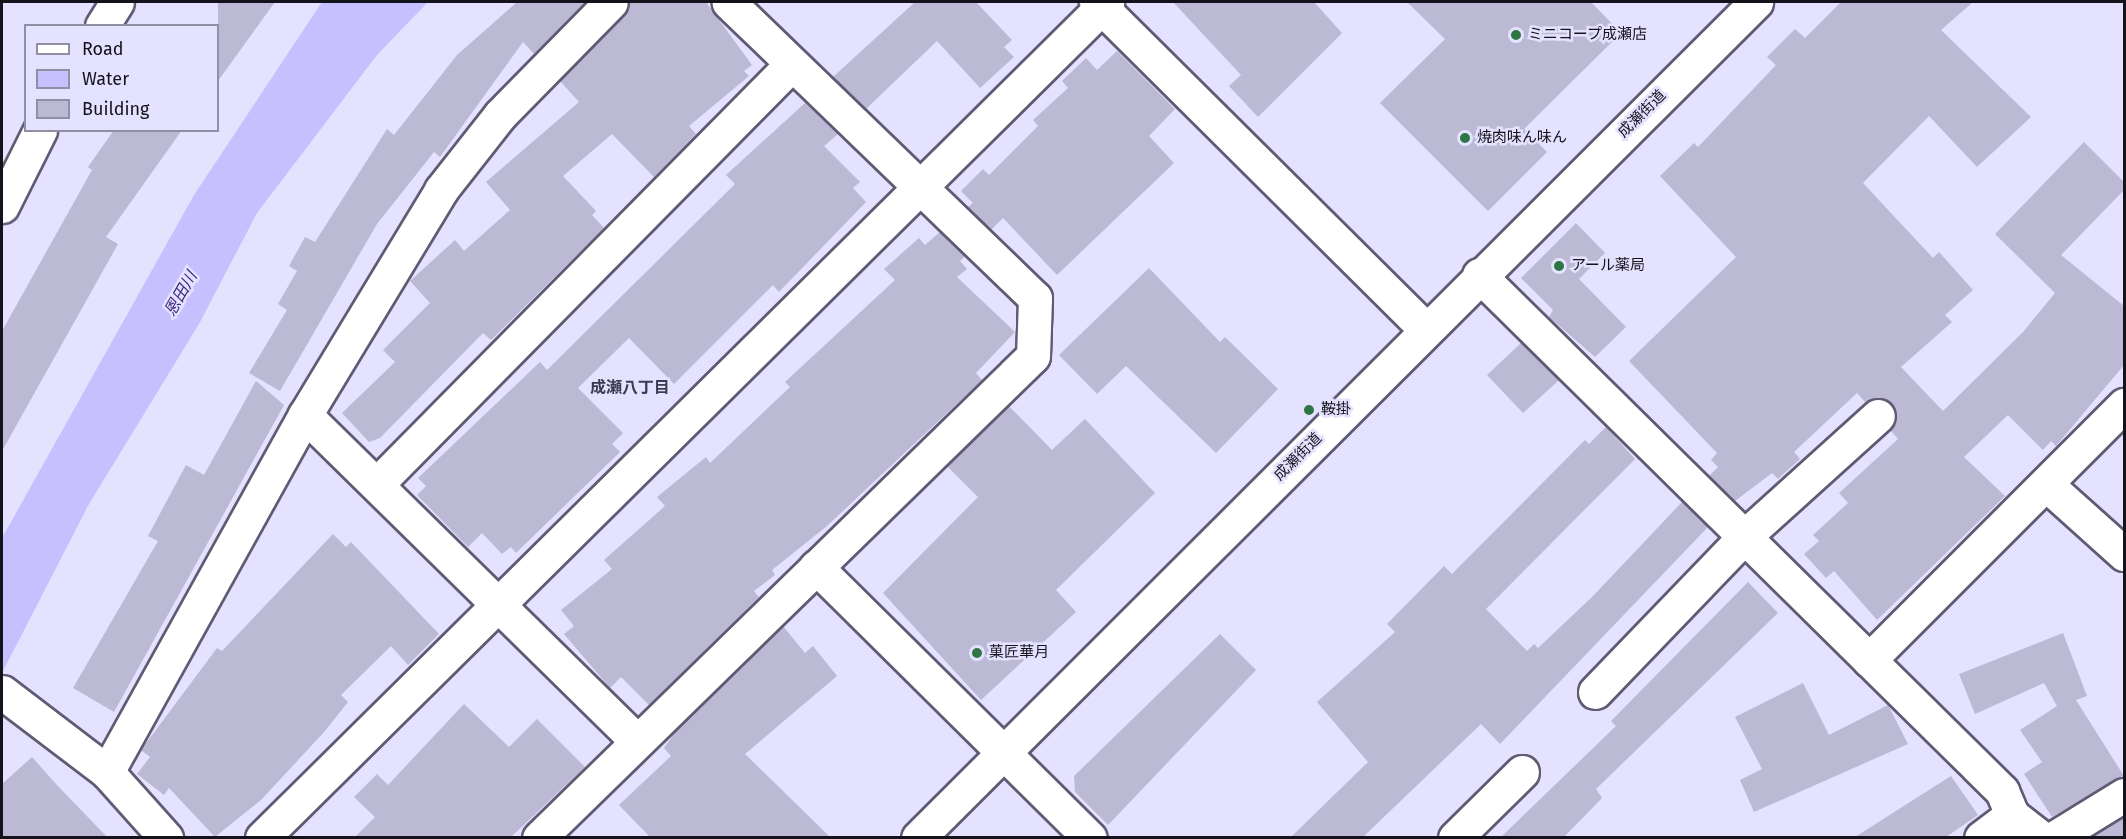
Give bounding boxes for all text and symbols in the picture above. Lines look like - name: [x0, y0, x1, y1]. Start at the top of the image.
- legend: [24, 24, 219, 132]
- place label: ミニコープ成瀬店: [1528, 26, 1648, 44]
- marker: ミニコープ成瀬店: [1509, 28, 1523, 42]
- text: Road: [82, 38, 124, 60]
- text: Water: [82, 68, 129, 90]
- street label: 成瀬街道: [1614, 86, 1670, 142]
- text: Building: [82, 98, 149, 120]
- place label: 焼肉味ん味ん: [1477, 129, 1567, 147]
- marker: 焼肉味ん味ん: [1458, 131, 1472, 145]
- place label: アール薬局: [1571, 257, 1645, 275]
- marker: アール薬局: [1552, 259, 1566, 273]
- water label: 恩田川: [161, 268, 201, 320]
- district label: 成瀬八丁目: [590, 378, 670, 398]
- place label: 鞍掛: [1321, 401, 1351, 419]
- marker: 鞍掛: [1302, 403, 1316, 417]
- street label: 成瀬街道: [1270, 429, 1326, 485]
- place label: 菓匠華月: [989, 644, 1049, 662]
- marker: 菓匠華月: [970, 646, 984, 660]

